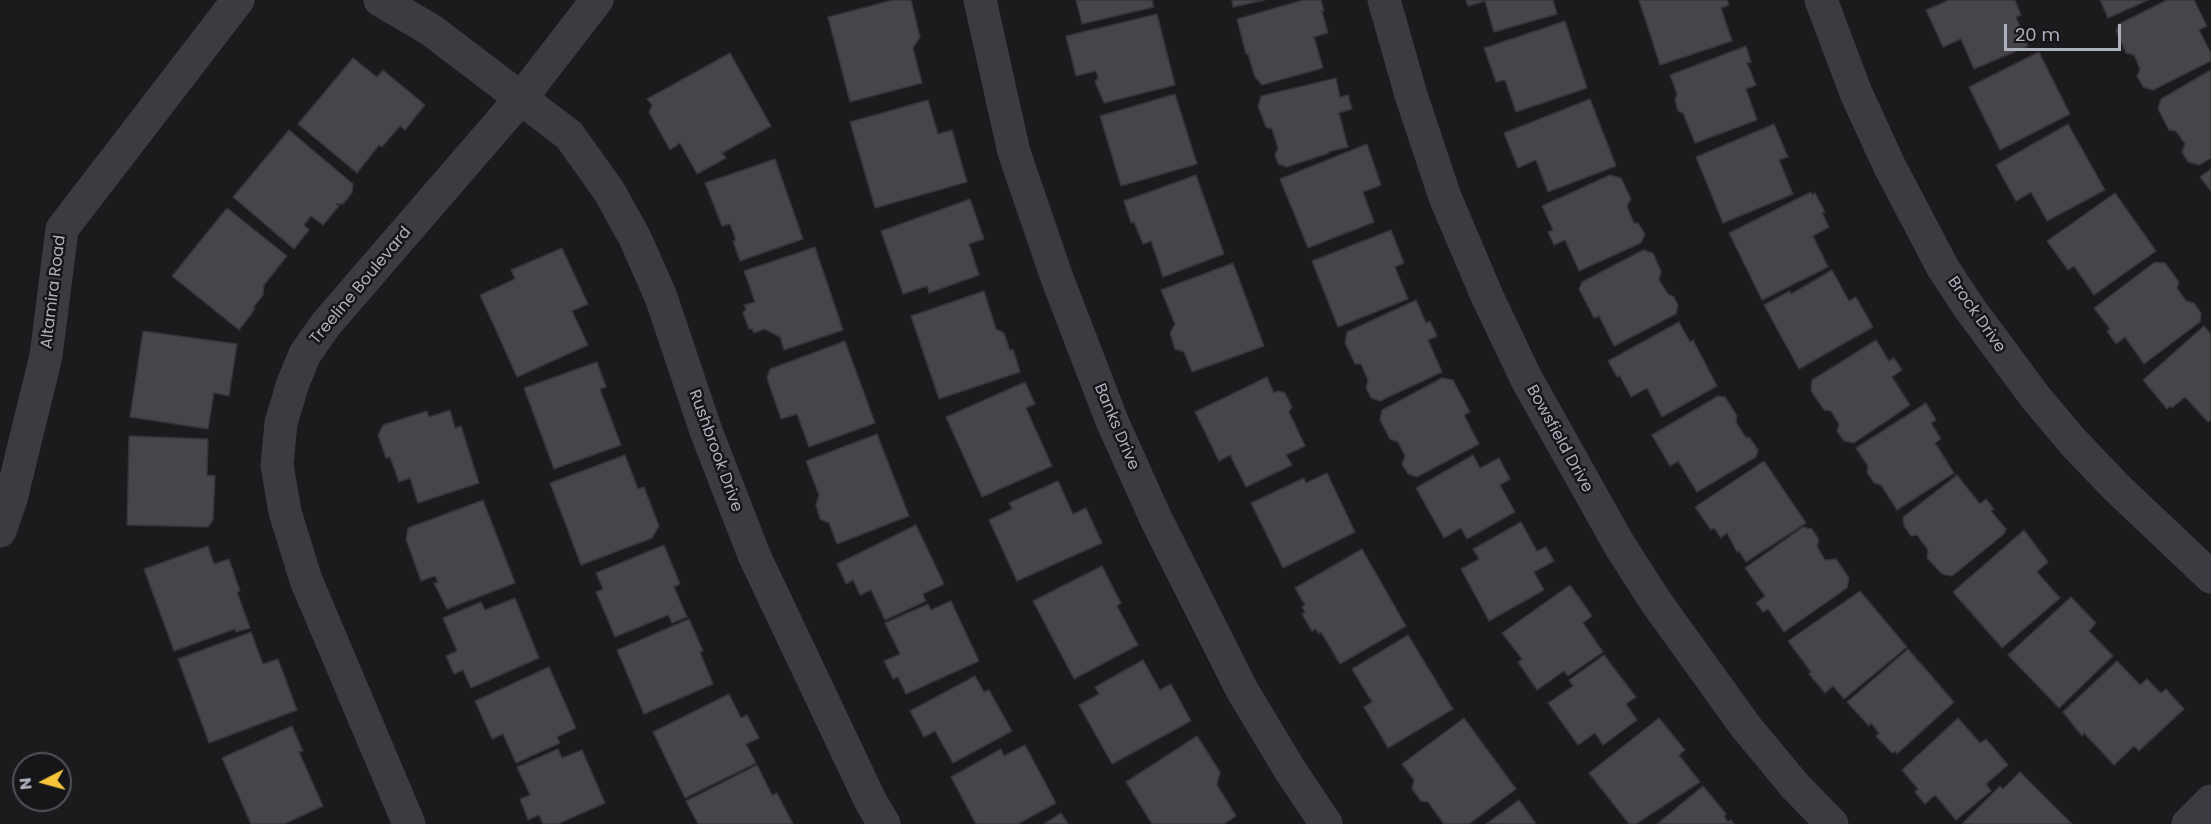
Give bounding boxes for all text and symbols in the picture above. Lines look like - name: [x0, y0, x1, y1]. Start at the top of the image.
- scale bar: [2007, 12, 2124, 50]
- text: 20 m: [2015, 22, 2060, 47]
- street label: Treeline Boulevard: [306, 223, 416, 349]
- street label: Altamira Road: [37, 234, 71, 350]
- street label: Brock Drive: [1943, 273, 2009, 357]
- street label: Banks Drive: [1089, 381, 1143, 473]
- street label: Bowsfield Drive: [1522, 382, 1596, 496]
- street label: Rushbrook Drive: [684, 387, 746, 515]
- north arrow: [12, 752, 72, 812]
- text: N: [14, 777, 38, 791]

